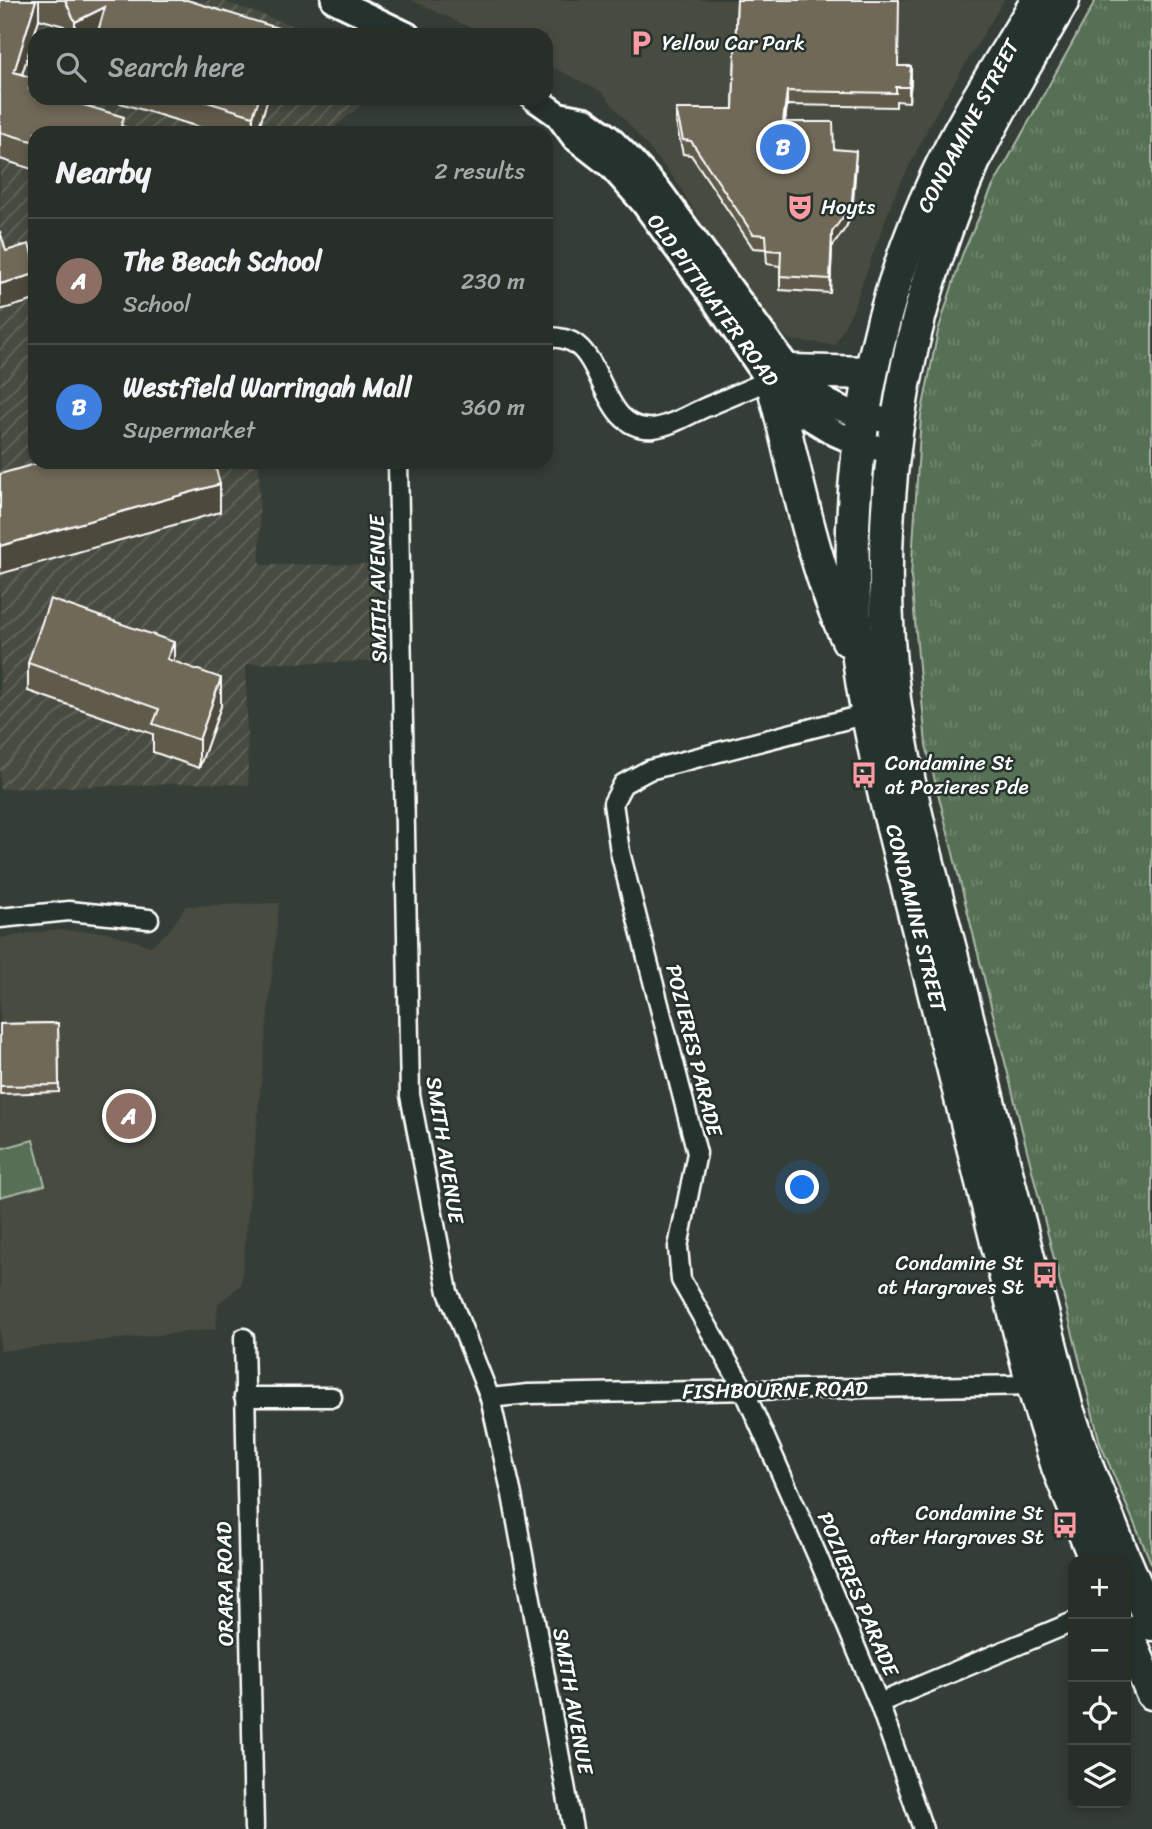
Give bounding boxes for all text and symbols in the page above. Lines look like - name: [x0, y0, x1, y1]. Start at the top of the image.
- place label: Yellow Car Park: [662, 24, 805, 62]
- search box: [28, 28, 553, 105]
- parking icon: Yellow Car Park: [626, 28, 656, 58]
- street label: CONDAMINE STREET: [906, 31, 1031, 220]
- text: Search here: [108, 44, 245, 90]
- icon: search: [52, 48, 90, 86]
- pin: B: [760, 121, 806, 173]
- text: Nearby: [56, 145, 151, 199]
- text: 2 results: [434, 151, 525, 192]
- place label: Hoyts: [821, 188, 876, 226]
- theatre icon: Hoyts: [785, 192, 815, 222]
- street label: OLD PITTWATER ROAD: [637, 205, 789, 395]
- text: The Beach School: [123, 238, 322, 284]
- text: A: [71, 261, 87, 302]
- text: 230 m: [461, 261, 525, 302]
- text: School: [123, 284, 191, 325]
- text: Westfield Warringah Mall: [123, 364, 411, 410]
- text: B: [72, 387, 86, 428]
- text: 360 m: [461, 387, 525, 428]
- text: Supermarket: [123, 410, 255, 451]
- street label: SMITH AVENUE: [358, 513, 398, 663]
- place label: Condamine St at Pozieres Pde: [885, 744, 1029, 806]
- bus stop icon: Condamine St at Pozieres Pde: [849, 760, 879, 790]
- street label: CONDAMINE STREET: [874, 820, 958, 1018]
- street label: POZIERES PARADE: [654, 960, 734, 1141]
- street label: SMITH AVENUE: [415, 1074, 476, 1228]
- pin: A: [106, 1090, 152, 1142]
- your location: [785, 1170, 819, 1204]
- place label: Condamine St at Hargraves St: [878, 1244, 1024, 1306]
- bus stop icon: Condamine St at Hargraves St: [1030, 1260, 1060, 1290]
- street label: FISHBOURNE ROAD: [682, 1369, 868, 1411]
- place label: Condamine St after Hargraves St: [870, 1494, 1044, 1556]
- street label: POZIERES PARADE: [806, 1506, 910, 1684]
- bus stop icon: Condamine St after Hargraves St: [1050, 1510, 1080, 1540]
- street label: ORARA ROAD: [205, 1521, 245, 1646]
- map controls: [1068, 1556, 1131, 1808]
- button: +: [1068, 1556, 1131, 1619]
- button: −: [1068, 1619, 1131, 1682]
- street label: SMITH AVENUE: [541, 1625, 605, 1779]
- button: locate: [1068, 1682, 1131, 1745]
- button: layers: [1068, 1745, 1131, 1808]

